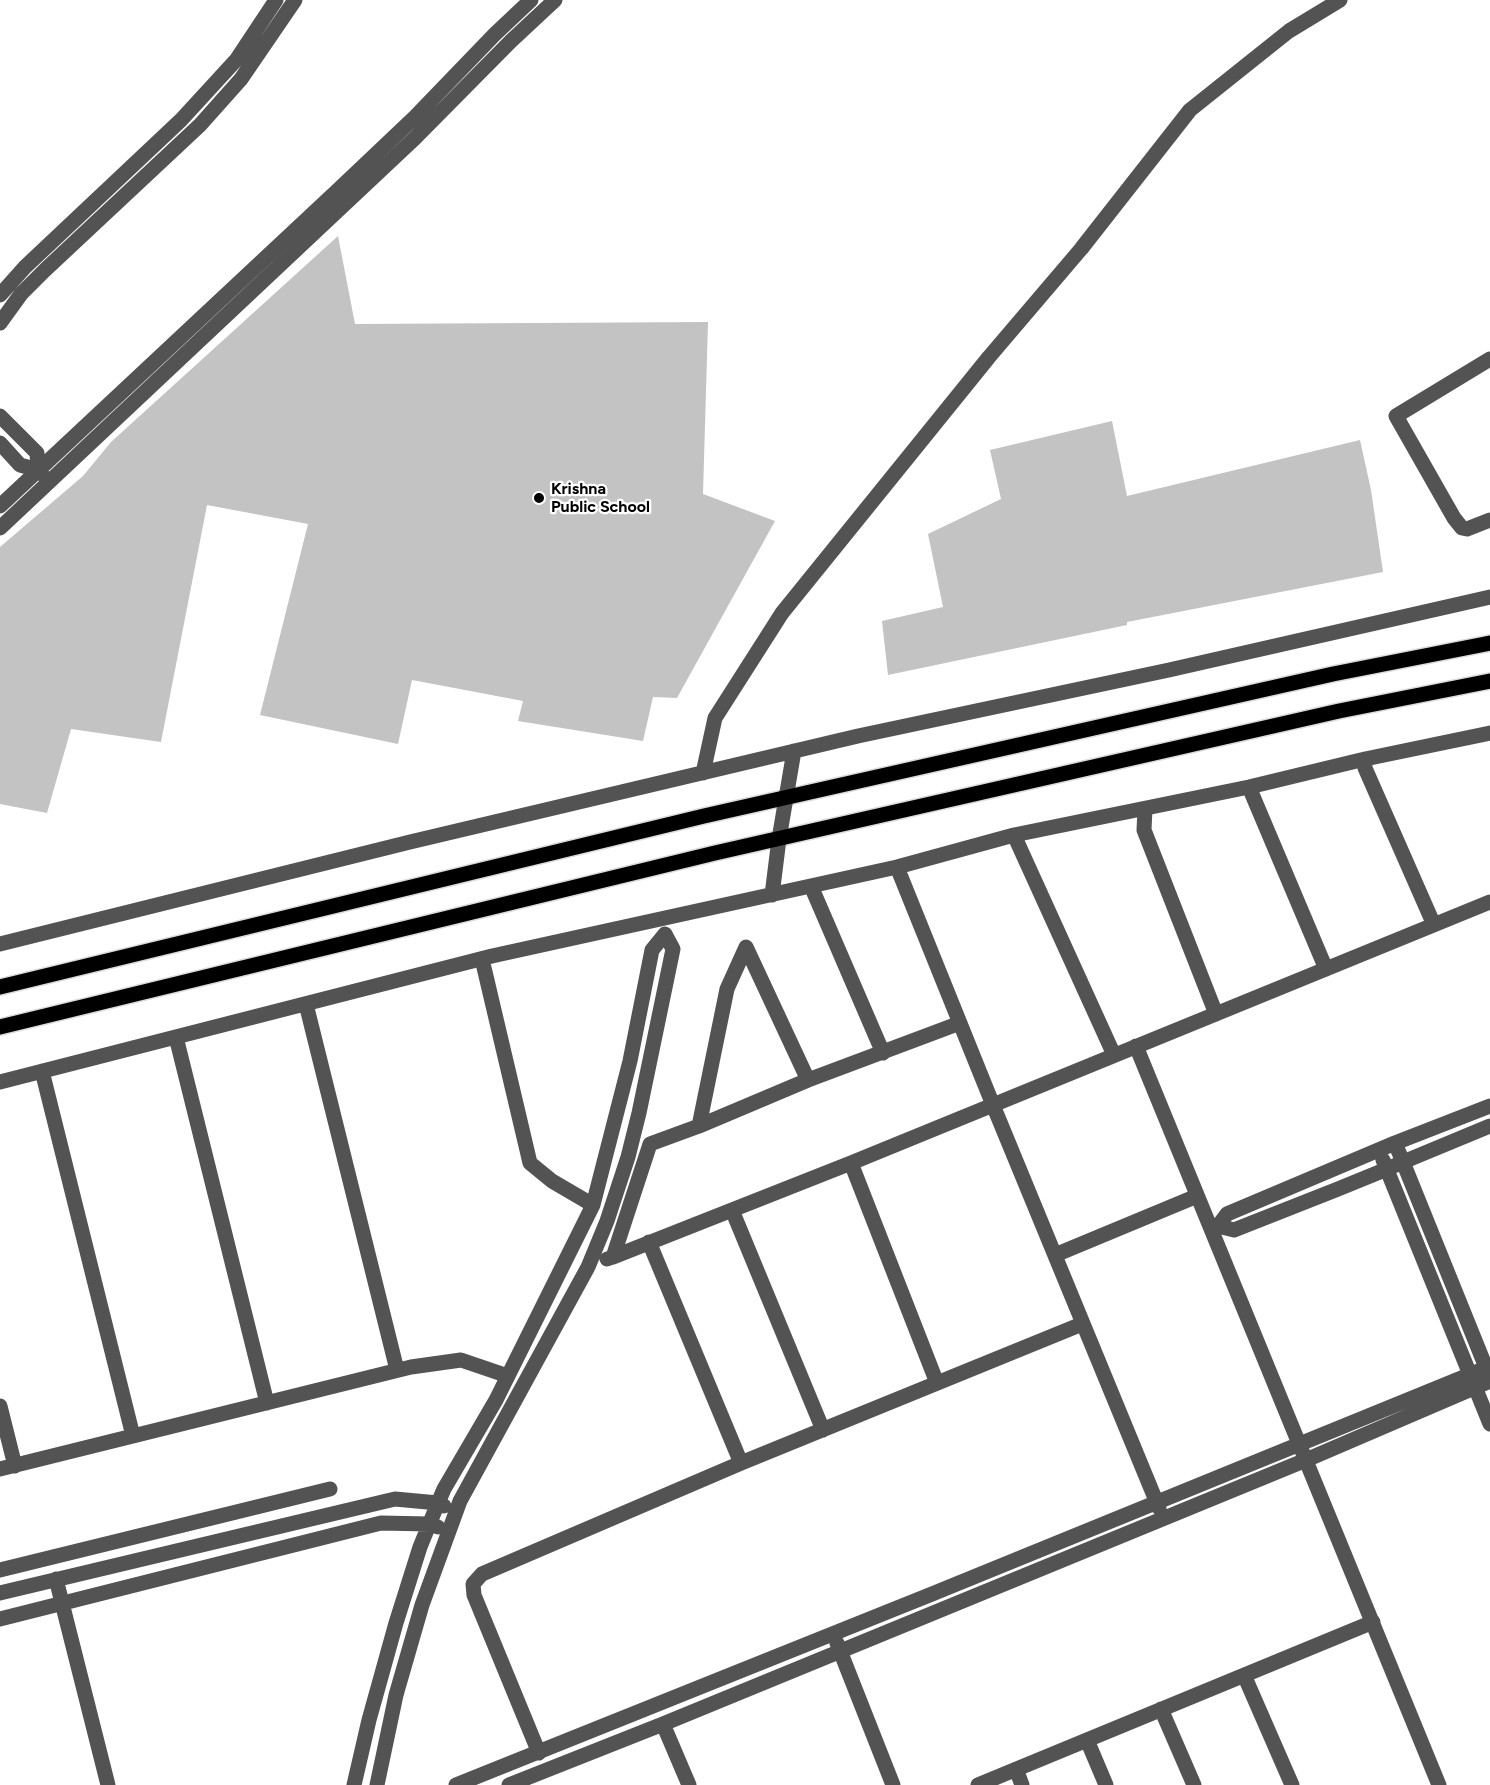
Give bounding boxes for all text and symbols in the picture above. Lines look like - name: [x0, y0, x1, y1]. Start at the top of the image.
- place label: Krishna Public School: [551, 479, 650, 517]
- marker: Krishna Public School: [532, 491, 546, 505]

